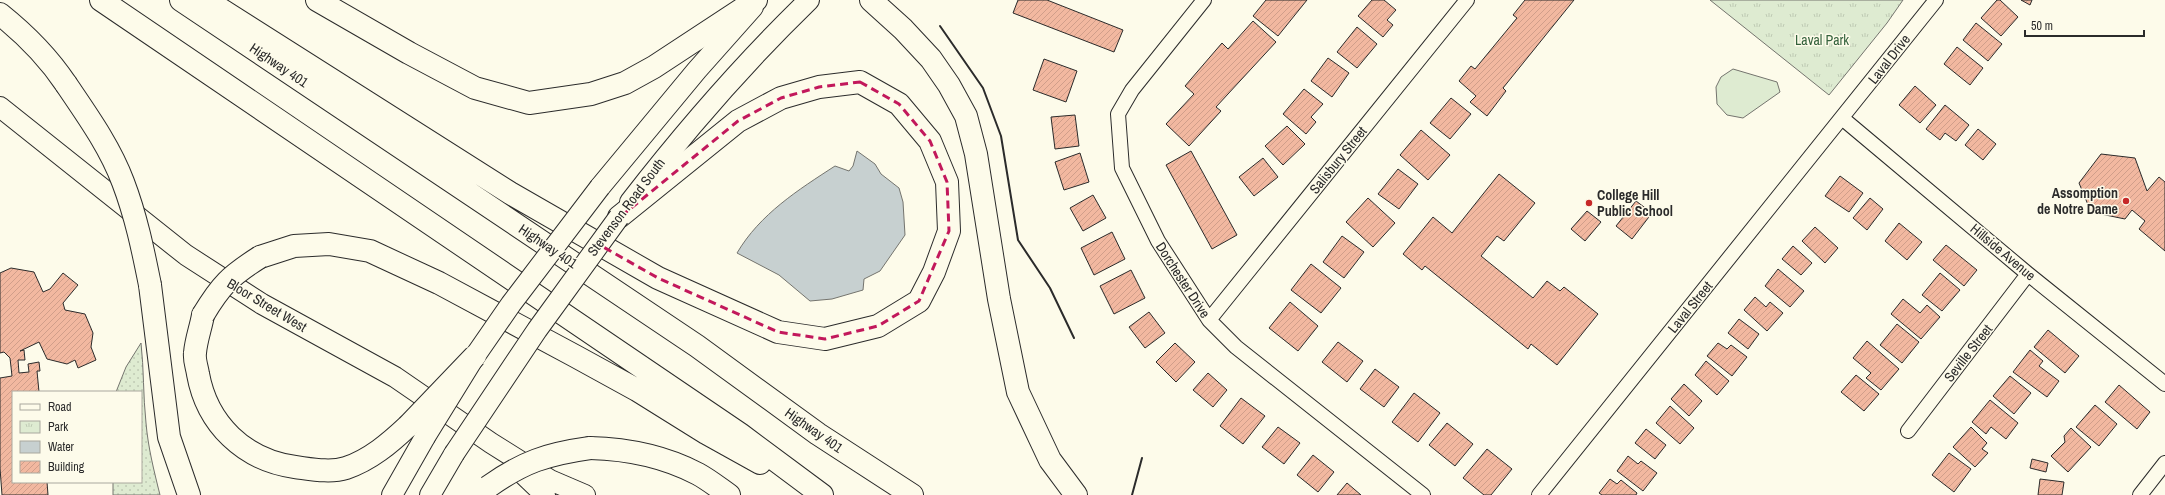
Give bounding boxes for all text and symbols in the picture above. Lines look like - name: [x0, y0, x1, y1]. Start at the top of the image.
- scale bar: [2025, 12, 2144, 38]
- text: 50 m: [2031, 18, 2053, 34]
- park label: Laval Park: [1795, 31, 1849, 49]
- street label: Laval Drive: [1864, 31, 1914, 87]
- street label: Highway 401: [246, 39, 312, 92]
- street label: Salisbury Street: [1305, 123, 1371, 197]
- street label: Stevenson Road South: [583, 154, 669, 260]
- place label: Assomption de Notre Dame: [2037, 184, 2118, 218]
- place label: College Hill Public School: [1597, 186, 1673, 220]
- marker: Assomption de Notre Dame: [2121, 196, 2131, 206]
- marker: College Hill Public School: [1584, 198, 1594, 208]
- street label: Highway 401: [515, 220, 581, 273]
- street label: Hillside Avenue: [1967, 220, 2039, 284]
- street label: Dorchester Drive: [1152, 239, 1214, 321]
- street label: Bloor Street West: [224, 274, 310, 336]
- street label: Laval Street: [1664, 278, 1716, 336]
- street label: Seville Street: [1940, 321, 1996, 385]
- legend: [12, 391, 142, 483]
- text: Road: [48, 399, 72, 415]
- street label: Highway 401: [781, 403, 847, 457]
- text: Park: [48, 419, 68, 435]
- text: Water: [48, 439, 75, 455]
- text: Building: [48, 459, 85, 475]

